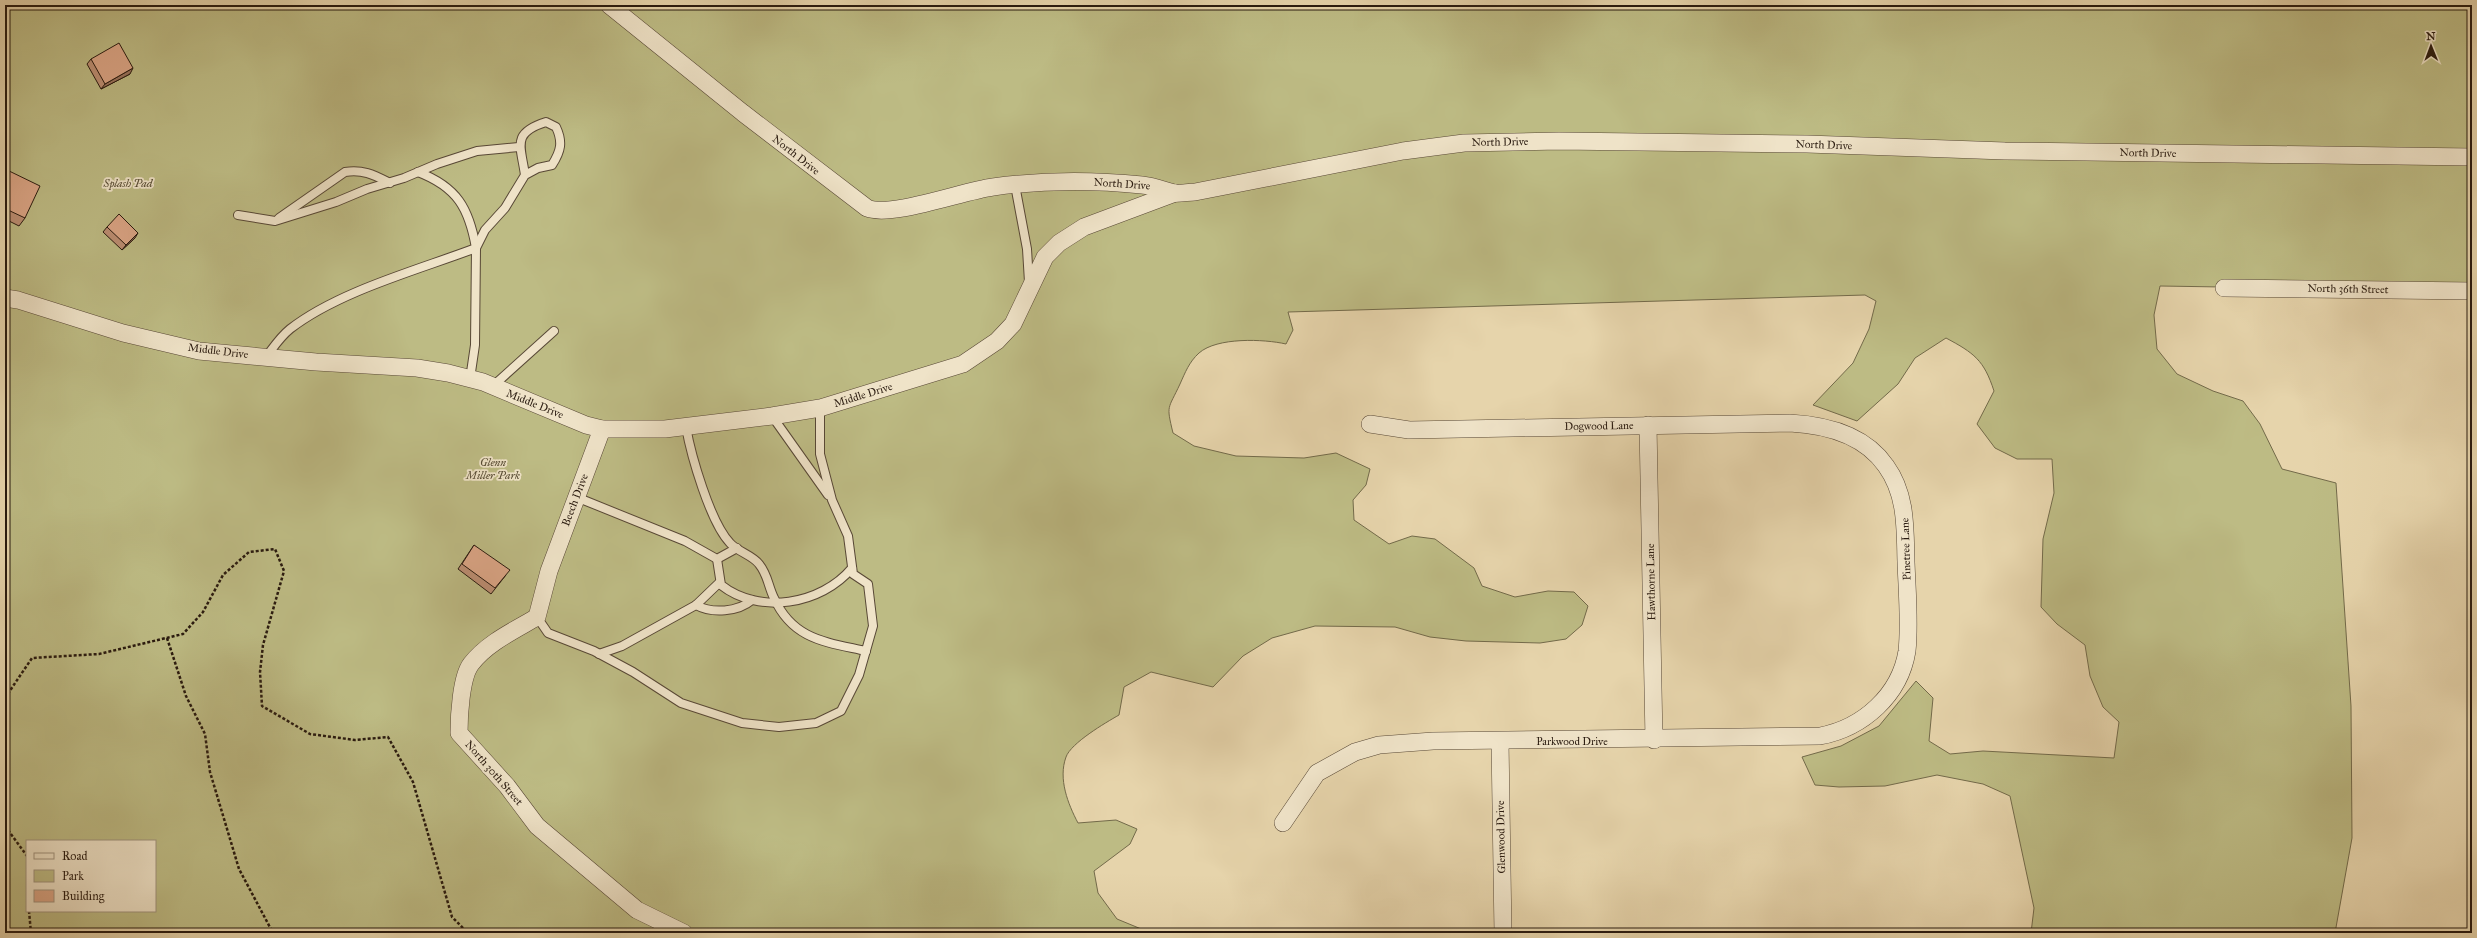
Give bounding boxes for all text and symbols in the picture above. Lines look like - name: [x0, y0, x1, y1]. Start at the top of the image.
- north arrow: [2411, 26, 2451, 66]
- text: N: [2426, 30, 2436, 43]
- street label: North Drive: [770, 132, 823, 178]
- street label: North Drive: [1472, 135, 1529, 149]
- street label: North Drive: [1795, 138, 1853, 152]
- street label: North Drive: [2120, 146, 2177, 160]
- street label: North Drive: [1093, 176, 1151, 192]
- park label: Splash Pad: [102, 177, 154, 191]
- street label: North 36th Street: [2307, 282, 2389, 296]
- street label: Middle Drive: [187, 341, 249, 361]
- street label: Middle Drive: [832, 380, 894, 410]
- street label: Middle Drive: [504, 387, 566, 422]
- street label: Dogwood Lane: [1564, 419, 1634, 433]
- park label: Glenn Miller Park: [465, 456, 520, 482]
- street label: Beech Drive: [559, 472, 591, 528]
- street label: Pinetree Lane: [1898, 517, 1914, 581]
- street label: Hawthorne Lane: [1644, 543, 1658, 621]
- street label: Parkwood Drive: [1536, 735, 1608, 748]
- street label: North 30th Street: [462, 738, 526, 808]
- street label: Glenwood Drive: [1494, 800, 1508, 874]
- legend: [26, 840, 156, 912]
- text: Road: [62, 849, 88, 863]
- text: Park: [62, 869, 84, 883]
- text: Building: [62, 889, 105, 904]

